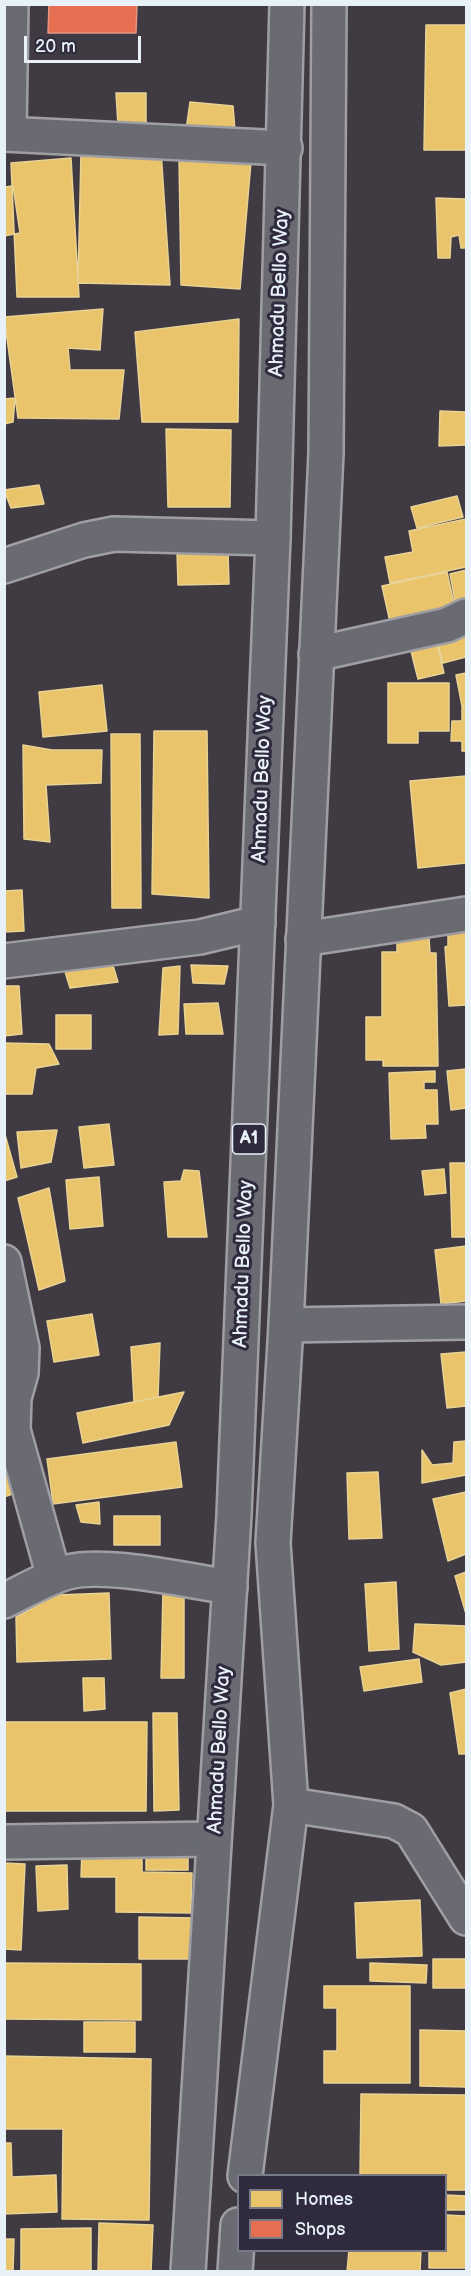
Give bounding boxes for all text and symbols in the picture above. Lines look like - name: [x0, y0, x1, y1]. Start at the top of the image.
- scale bar: [27, 24, 144, 62]
- text: 20 m: [35, 36, 76, 57]
- street label: Ahmadu Bello Way: [265, 209, 295, 377]
- street label: Ahmadu Bello Way: [248, 695, 278, 863]
- road number: A1: [232, 1124, 266, 1154]
- street label: Ahmadu Bello Way: [229, 1180, 259, 1348]
- street label: Ahmadu Bello Way: [204, 1666, 236, 1834]
- legend: [237, 2174, 447, 2252]
- text: Homes: [295, 2189, 353, 2210]
- text: Shops: [295, 2219, 345, 2240]

